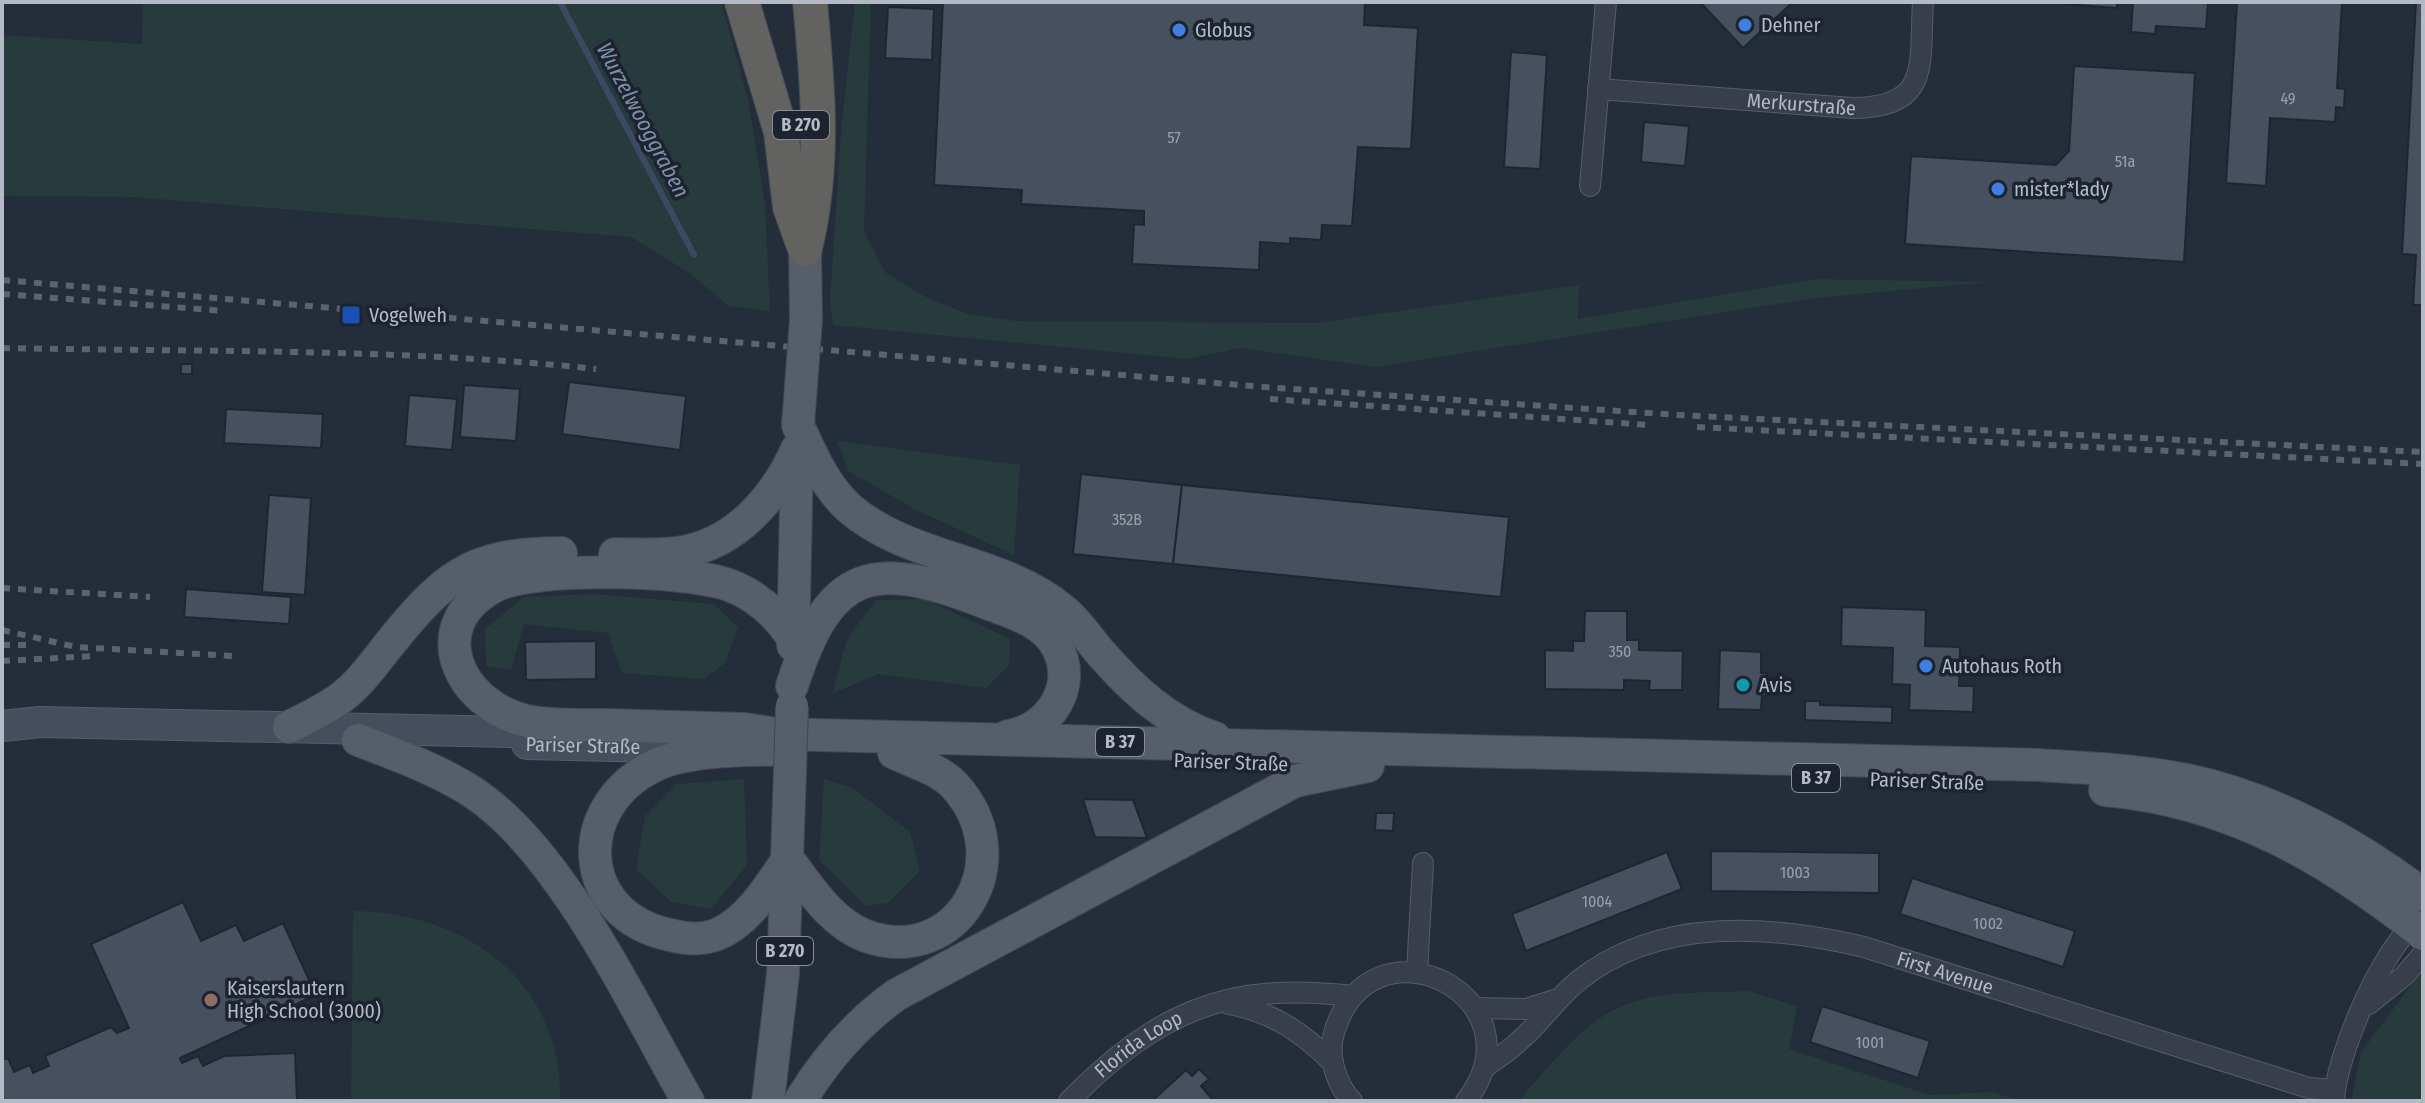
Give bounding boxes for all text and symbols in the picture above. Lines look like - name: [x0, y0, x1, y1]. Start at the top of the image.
- place label: Dehner: [1761, 13, 1820, 37]
- marker: Dehner: [1736, 16, 1754, 34]
- place label: Globus: [1195, 18, 1252, 42]
- marker: Globus: [1170, 21, 1188, 39]
- water label: Wurzelwooggraben: [591, 38, 695, 202]
- street label: Merkurstraße: [1746, 88, 1857, 120]
- house number: 49: [2280, 89, 2296, 108]
- road number: B 270: [773, 111, 829, 139]
- house number: 57: [1167, 128, 1181, 147]
- house number: 51a: [2115, 152, 2135, 171]
- place label: mister*lady: [2014, 177, 2109, 201]
- marker: mister*lady: [1989, 180, 2007, 198]
- place label: Vogelweh: [369, 303, 447, 327]
- marker: Vogelweh: [340, 304, 362, 326]
- house number: 352B: [1112, 510, 1142, 529]
- house number: 350: [1609, 642, 1631, 661]
- place label: Autohaus Roth: [1942, 654, 2062, 678]
- marker: Autohaus Roth: [1917, 657, 1935, 675]
- place label: Avis: [1759, 673, 1792, 697]
- marker: Avis: [1734, 676, 1752, 694]
- road number: B 37: [1096, 728, 1144, 756]
- street label: Pariser Straße: [525, 732, 641, 759]
- street label: Pariser Straße: [1173, 748, 1289, 776]
- road number: B 37: [1792, 764, 1840, 792]
- street label: Pariser Straße: [1869, 767, 1985, 795]
- house number: 1003: [1780, 863, 1810, 882]
- house number: 1004: [1582, 892, 1613, 911]
- house number: 1002: [1973, 914, 2003, 933]
- road number: B 270: [757, 937, 813, 965]
- street label: First Avenue: [1894, 946, 1996, 999]
- place label: Kaiserslautern High School (3000): [227, 976, 381, 1023]
- marker: Kaiserslautern High School (3000): [202, 991, 220, 1009]
- street label: Florida Loop: [1089, 1006, 1186, 1083]
- house number: 1001: [1856, 1033, 1884, 1052]

